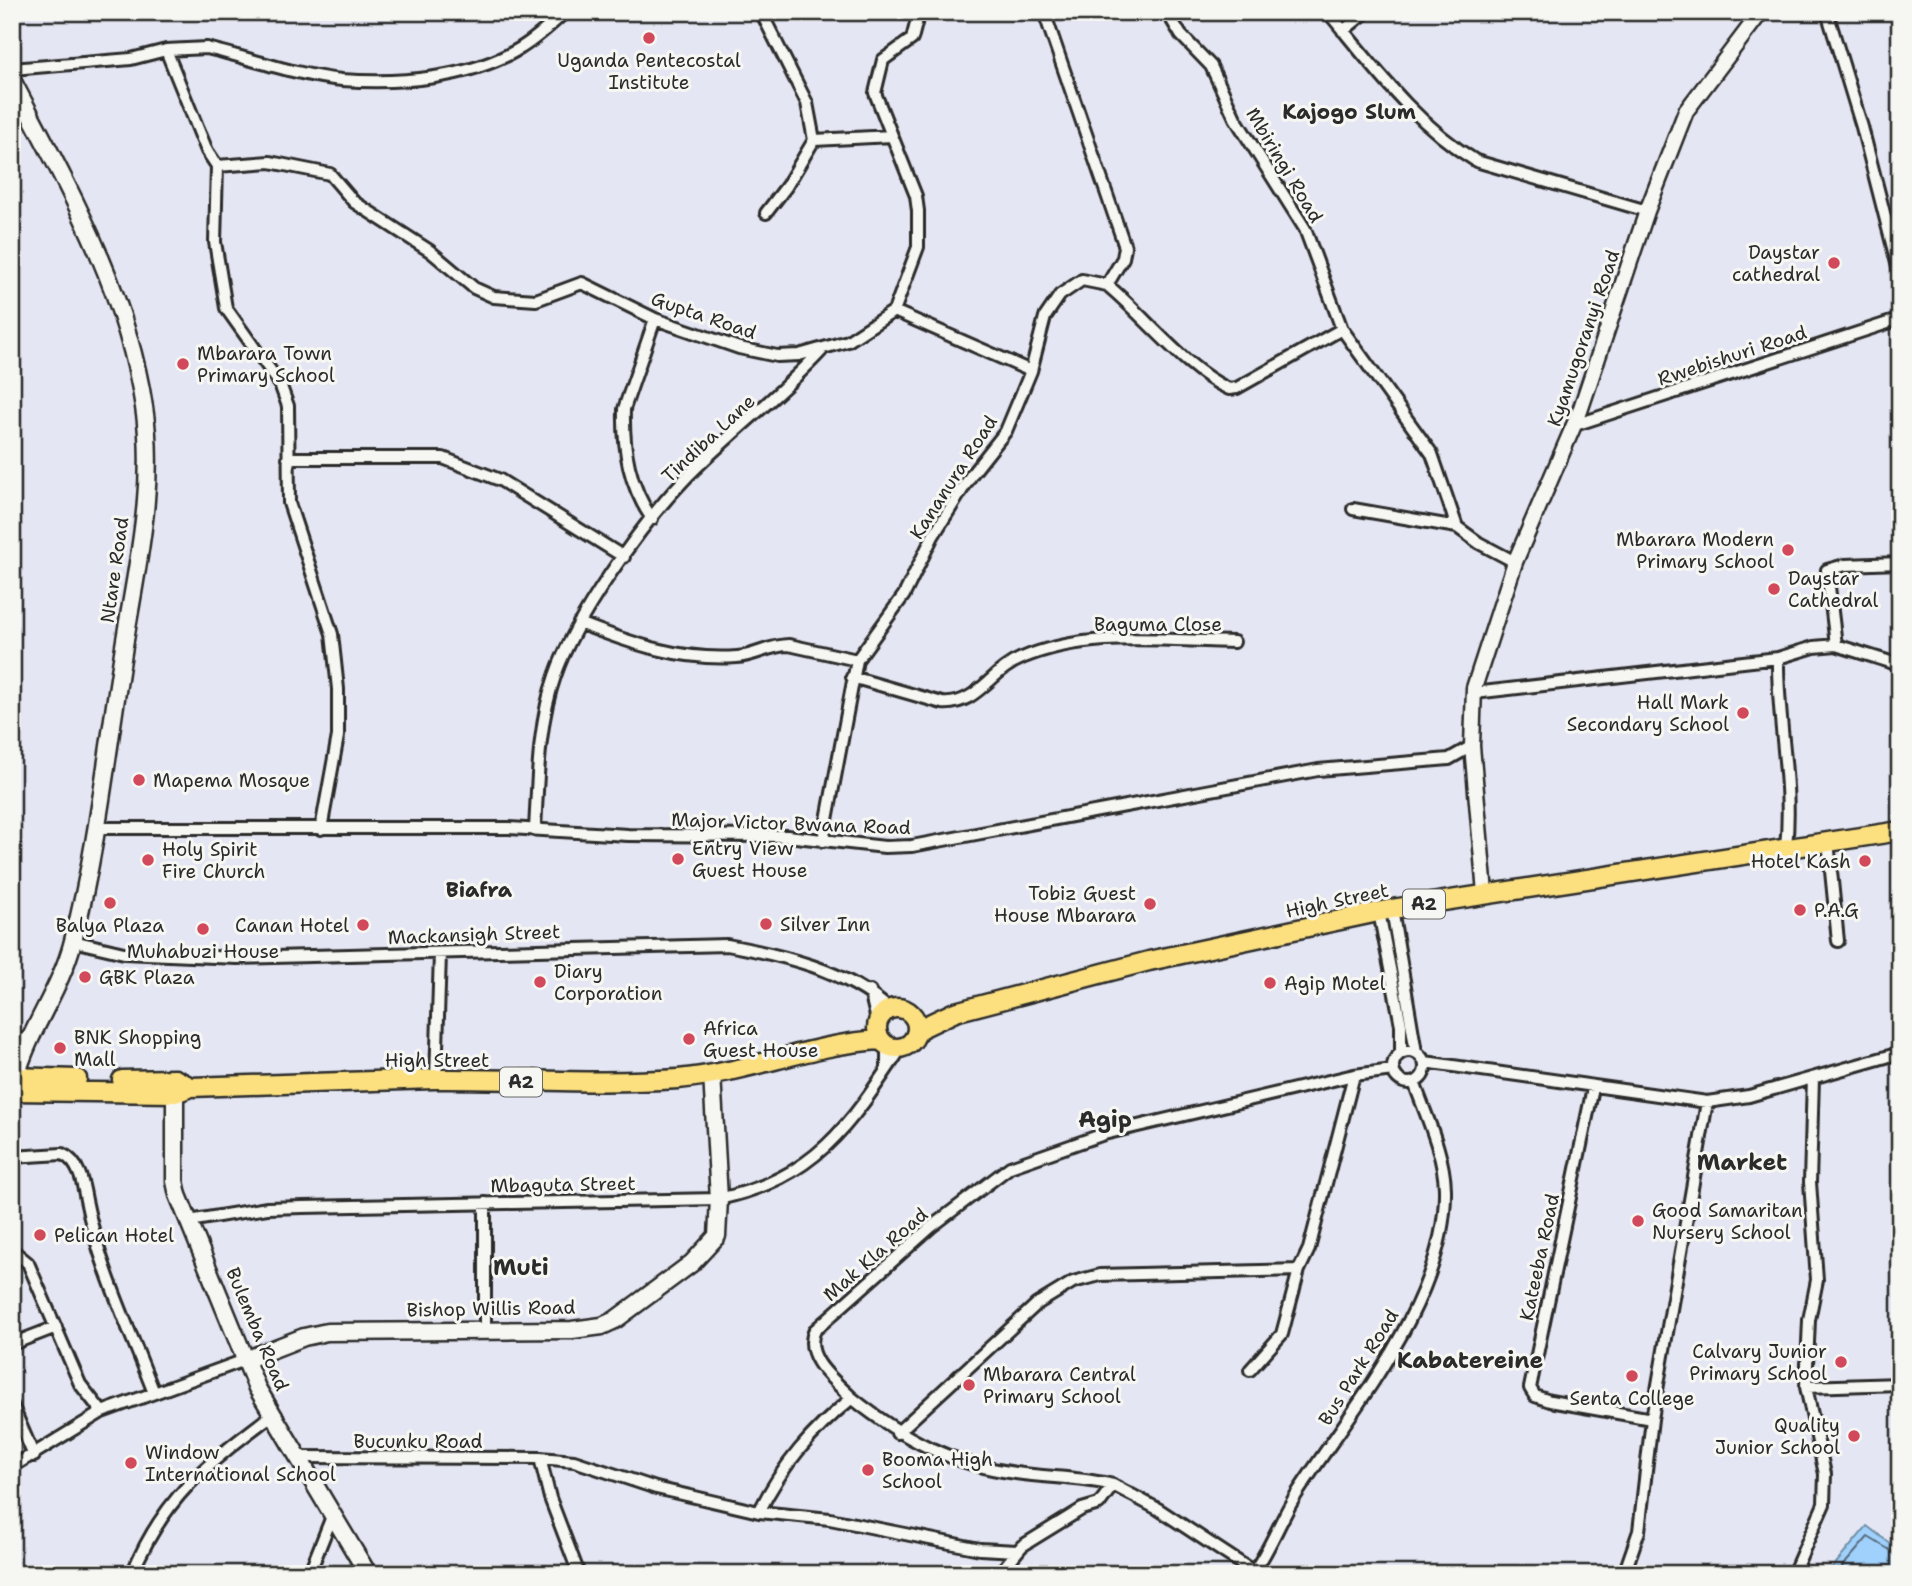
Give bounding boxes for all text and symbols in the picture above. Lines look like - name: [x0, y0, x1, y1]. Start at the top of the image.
- marker: Uganda Pentecostal Institute: [641, 30, 657, 46]
- place label: Uganda Pentecostal Institute: [557, 48, 741, 95]
- district label: Kajogo Slum: [1282, 98, 1416, 126]
- street label: Mbiringi Road: [1240, 103, 1329, 228]
- place label: Daystar cathedral: [1732, 240, 1820, 287]
- street label: Kyamugoranyi Road: [1542, 247, 1625, 430]
- marker: Daystar cathedral: [1826, 255, 1842, 271]
- street label: Gupta Road: [648, 286, 760, 345]
- street label: Rwebishuri Road: [1654, 320, 1810, 391]
- place label: Mbarara Town Primary School: [197, 341, 335, 388]
- marker: Mbarara Town Primary School: [175, 356, 191, 372]
- street label: Tindiba Lane: [656, 389, 760, 488]
- street label: Kananura Road: [904, 410, 1003, 544]
- street label: Ntare Road: [95, 516, 134, 625]
- place label: Mbarara Modern Primary School: [1616, 527, 1774, 574]
- marker: Mbarara Modern Primary School: [1780, 542, 1796, 558]
- place label: Daystar Cathedral: [1788, 566, 1878, 613]
- marker: Daystar Cathedral: [1766, 581, 1782, 597]
- street label: Baguma Close: [1094, 612, 1222, 637]
- place label: Hall Mark Secondary School: [1567, 690, 1729, 737]
- marker: Hall Mark Secondary School: [1735, 705, 1751, 721]
- place label: Mapema Mosque: [153, 768, 310, 793]
- marker: Mapema Mosque: [131, 772, 147, 788]
- street label: Major Victor Bwana Road: [671, 807, 911, 840]
- place label: Entry View Guest House: [692, 836, 807, 883]
- place label: Holy Spirit Fire Church: [162, 837, 265, 884]
- place label: Hotel Kash: [1751, 849, 1851, 874]
- marker: Entry View Guest House: [670, 851, 686, 867]
- marker: Holy Spirit Fire Church: [140, 852, 156, 868]
- marker: Hotel Kash: [1857, 853, 1873, 869]
- district label: Biafra: [446, 876, 513, 904]
- street label: High Street: [1283, 877, 1391, 924]
- place label: Tobiz Guest House Mbarara: [994, 881, 1136, 928]
- road number: A2: [1403, 890, 1445, 918]
- marker: Balya Plaza: [102, 895, 118, 911]
- marker: Tobiz Guest House Mbarara: [1142, 896, 1158, 912]
- place label: P.A.G: [1814, 898, 1859, 923]
- marker: P.A.G: [1792, 902, 1808, 918]
- place label: Silver Inn: [780, 912, 870, 937]
- place label: Balya Plaza: [56, 913, 164, 938]
- place label: Canan Hotel: [235, 913, 349, 938]
- marker: Silver Inn: [758, 916, 774, 932]
- marker: Canan Hotel: [355, 917, 371, 933]
- street label: Mackansigh Street: [387, 919, 561, 950]
- marker: Muhabuzi House: [195, 921, 211, 937]
- place label: Muhabuzi House: [127, 939, 279, 964]
- place label: Diary Corporation: [554, 959, 663, 1006]
- place label: GBK Plaza: [99, 965, 195, 990]
- marker: GBK Plaza: [77, 969, 93, 985]
- place label: Agip Motel: [1284, 971, 1386, 996]
- marker: Diary Corporation: [532, 974, 548, 990]
- marker: Agip Motel: [1262, 975, 1278, 991]
- place label: Africa Guest House: [703, 1016, 818, 1063]
- place label: BNK Shopping Mall: [74, 1025, 201, 1072]
- marker: Africa Guest House: [681, 1031, 697, 1047]
- marker: BNK Shopping Mall: [52, 1040, 68, 1056]
- street label: High Street: [385, 1048, 489, 1073]
- road number: A2: [500, 1068, 542, 1097]
- district label: Agip: [1078, 1104, 1132, 1134]
- district label: Market: [1697, 1147, 1787, 1177]
- street label: Mbaguta Street: [490, 1171, 636, 1198]
- street label: Kateeba Road: [1514, 1191, 1565, 1323]
- place label: Good Samaritan Nursery School: [1652, 1198, 1803, 1245]
- street label: Mak Kla Road: [818, 1202, 933, 1307]
- marker: Good Samaritan Nursery School: [1630, 1213, 1646, 1229]
- place label: Pelican Hotel: [54, 1223, 174, 1248]
- marker: Pelican Hotel: [32, 1227, 48, 1243]
- district label: Muti: [493, 1252, 549, 1282]
- street label: Bulemba Road: [220, 1264, 295, 1395]
- street label: Bishop Willis Road: [406, 1295, 576, 1322]
- street label: Bus Park Road: [1313, 1304, 1404, 1430]
- place label: Calvary Junior Primary School: [1689, 1339, 1827, 1386]
- district label: Kabatereine: [1397, 1345, 1543, 1375]
- marker: Calvary Junior Primary School: [1833, 1354, 1849, 1370]
- place label: Mbarara Central Primary School: [983, 1362, 1136, 1409]
- marker: Senta College: [1624, 1368, 1640, 1384]
- marker: Mbarara Central Primary School: [961, 1377, 977, 1393]
- place label: Senta College: [1569, 1386, 1695, 1411]
- place label: Quality Junior School: [1715, 1413, 1840, 1460]
- marker: Quality Junior School: [1846, 1428, 1862, 1444]
- street label: Bucunku Road: [354, 1429, 482, 1454]
- place label: Window International School: [145, 1440, 336, 1487]
- place label: Booma High School: [882, 1447, 993, 1494]
- marker: Window International School: [123, 1455, 139, 1471]
- marker: Booma High School: [860, 1462, 876, 1478]

